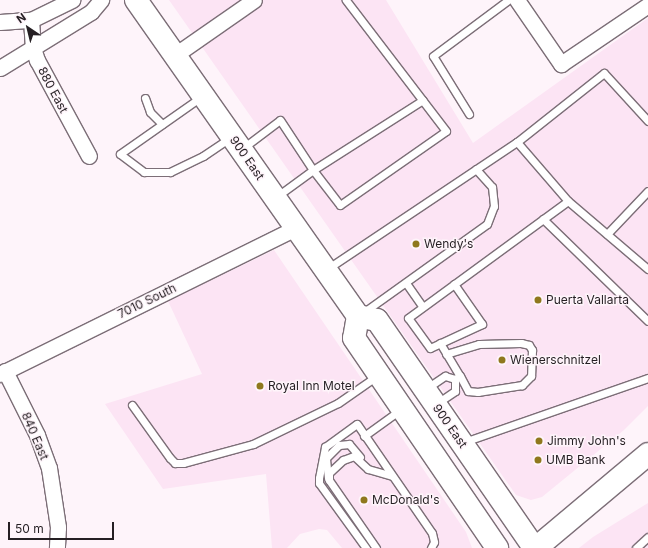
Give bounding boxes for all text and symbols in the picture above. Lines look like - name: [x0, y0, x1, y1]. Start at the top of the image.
- north arrow: [8, 8, 48, 48]
- text: N: [14, 10, 29, 26]
- street label: 880 East: [35, 65, 71, 115]
- street label: 900 East: [227, 133, 267, 183]
- place label: Wendy's: [424, 237, 473, 251]
- marker: Wendy's: [411, 239, 421, 249]
- street label: 7010 South: [116, 281, 178, 321]
- place label: Puerta Vallarta: [546, 293, 629, 307]
- marker: Puerta Vallarta: [533, 295, 543, 305]
- place label: Wienerschnitzel: [510, 353, 601, 367]
- marker: Wienerschnitzel: [497, 355, 507, 365]
- place label: Royal Inn Motel: [268, 379, 355, 393]
- marker: Royal Inn Motel: [255, 381, 265, 391]
- street label: 900 East: [430, 401, 470, 451]
- street label: 840 East: [19, 410, 51, 462]
- place label: Jimmy John's: [547, 434, 626, 448]
- marker: Jimmy John's: [534, 436, 544, 446]
- place label: UMB Bank: [546, 453, 605, 467]
- marker: UMB Bank: [533, 455, 543, 465]
- place label: McDonald's: [372, 493, 440, 507]
- marker: McDonald's: [359, 495, 369, 505]
- scale bar: [10, 514, 116, 540]
- text: 50 m: [15, 521, 44, 536]

